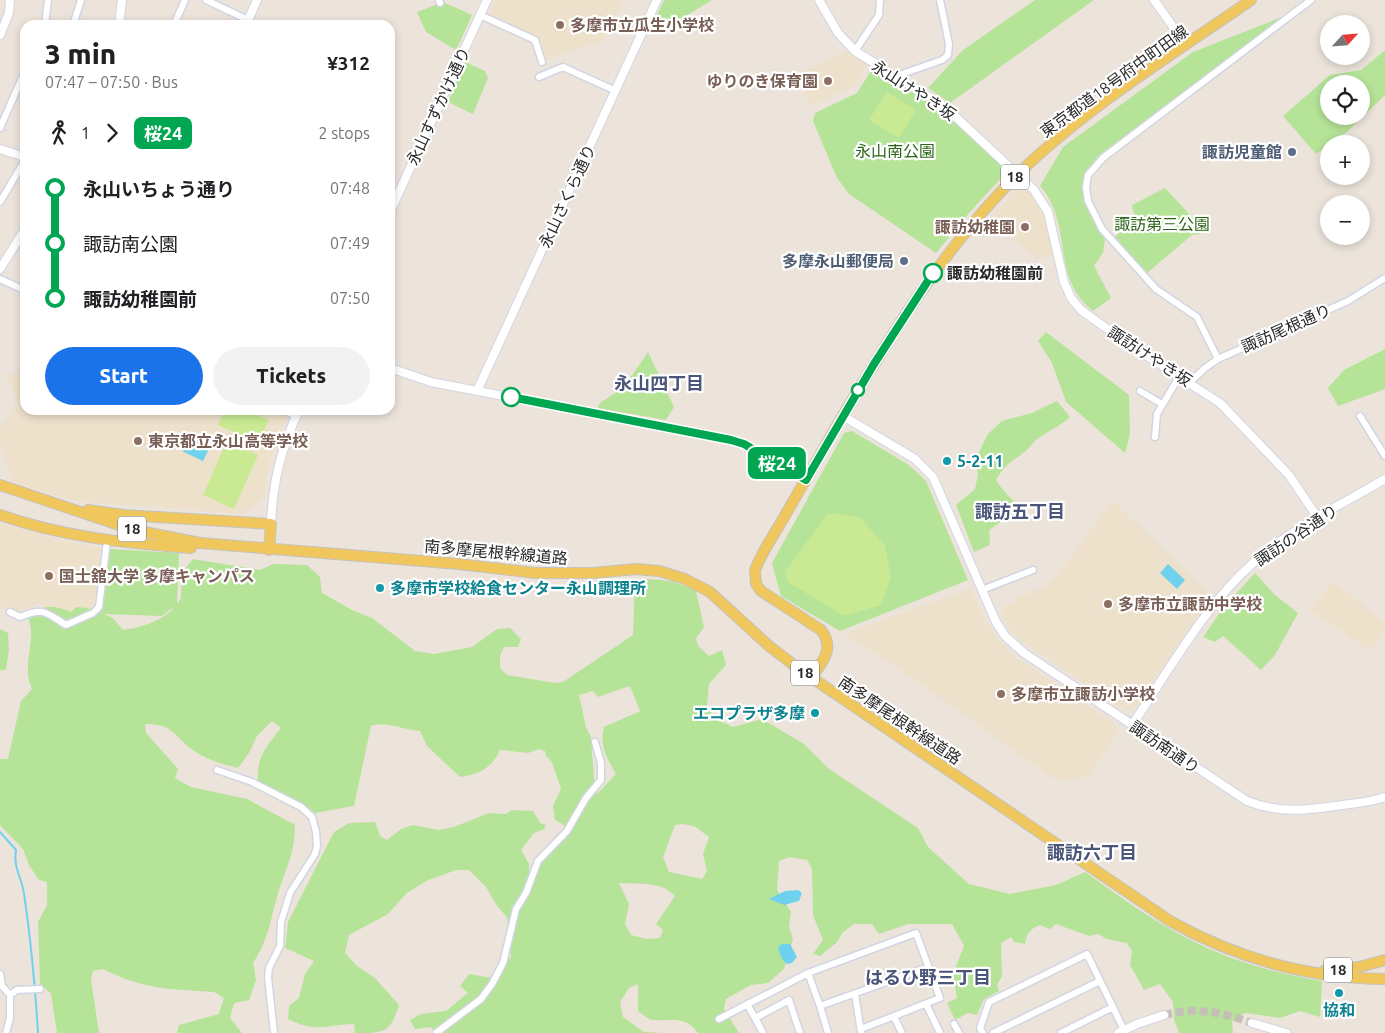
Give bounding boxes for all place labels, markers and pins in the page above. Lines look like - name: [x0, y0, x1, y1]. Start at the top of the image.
- place label: 多摩市立瓜生小学校: [570, 16, 714, 34]
- marker: 多摩市立瓜生小学校: [554, 19, 566, 31]
- place label: ゆりのき保育園: [706, 72, 818, 90]
- marker: ゆりのき保育園: [822, 75, 834, 87]
- place label: 諏訪児童館: [1202, 143, 1282, 161]
- marker: 諏訪児童館: [1286, 146, 1298, 158]
- place label: 諏訪幼稚園: [935, 218, 1015, 236]
- marker: 諏訪幼稚園: [1019, 221, 1031, 233]
- place label: 多摩永山郵便局: [782, 252, 894, 270]
- marker: 多摩永山郵便局: [898, 255, 910, 267]
- marker: 諏訪幼稚園前: [923, 263, 943, 283]
- place label: 諏訪幼稚園前: [947, 264, 1043, 282]
- unlabelled marker: [851, 383, 865, 397]
- unlabelled marker: [501, 387, 521, 407]
- place label: 東京都立永山高等学校: [148, 432, 308, 450]
- marker: 東京都立永山高等学校: [132, 435, 144, 447]
- place label: 5-2-11: [957, 452, 1004, 470]
- marker: 5-2-11: [941, 455, 953, 467]
- place label: 国士舘大学 多摩キャンパス: [59, 567, 255, 585]
- marker: 国士舘大学 多摩キャンパス: [43, 570, 55, 582]
- place label: 多摩市学校給食センター永山調理所: [390, 579, 646, 597]
- marker: 多摩市学校給食センター永山調理所: [374, 582, 386, 594]
- place label: 多摩市立諏訪中学校: [1118, 595, 1262, 613]
- marker: 多摩市立諏訪中学校: [1102, 598, 1114, 610]
- place label: 多摩市立諏訪小学校: [1011, 685, 1155, 703]
- marker: 多摩市立諏訪小学校: [995, 688, 1007, 700]
- place label: エコプラザ多摩: [693, 704, 805, 722]
- marker: エコプラザ多摩: [809, 707, 821, 719]
- marker: 協和: [1333, 987, 1345, 999]
- place label: 協和: [1323, 1001, 1355, 1019]

